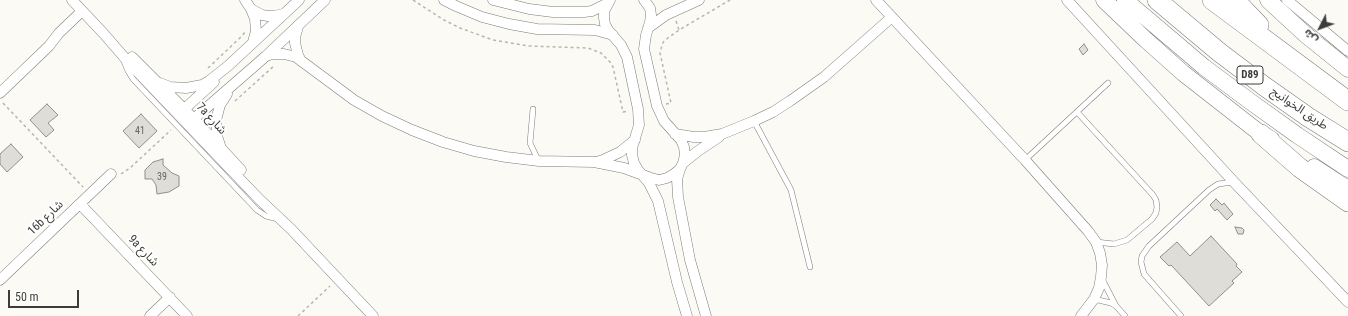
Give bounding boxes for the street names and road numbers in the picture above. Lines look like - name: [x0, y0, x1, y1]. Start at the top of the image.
- road number: D89: [1237, 66, 1263, 84]
- street label: طريق الخوانيج: [1268, 85, 1330, 133]
- street label: 7a شارع: [193, 100, 229, 138]
- street label: 16b شارع: [25, 198, 67, 238]
- street label: 9a شارع: [125, 232, 161, 270]

